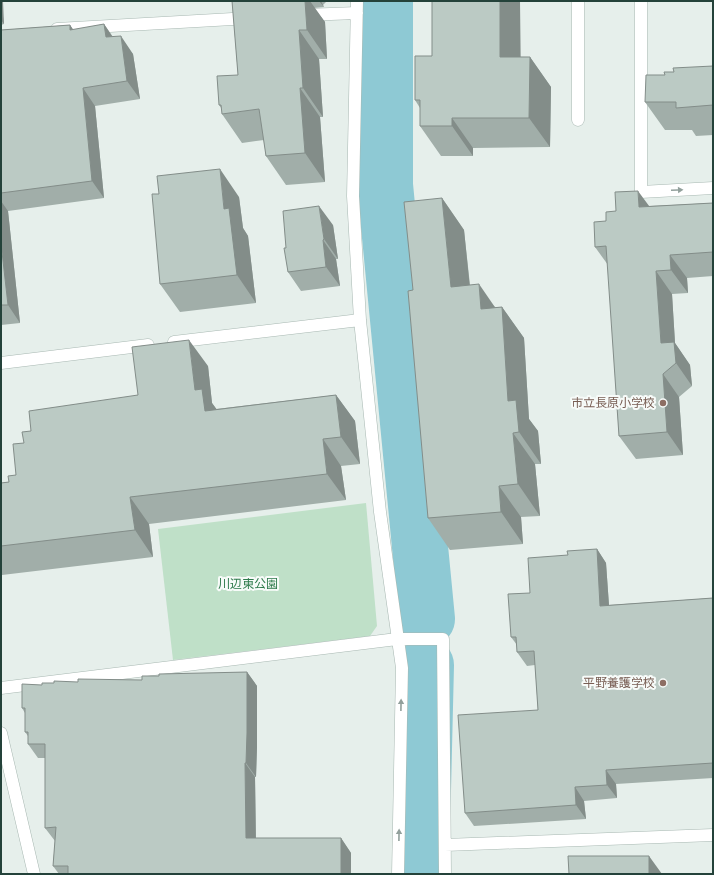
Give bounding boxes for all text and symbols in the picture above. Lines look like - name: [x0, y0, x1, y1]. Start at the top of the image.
- one-way arrow: [671, 187, 684, 193]
- place label: 市立長原小学校: [571, 396, 655, 410]
- marker: 市立長原小学校: [658, 398, 668, 408]
- park label: 川辺東公園: [218, 577, 278, 591]
- place label: 平野養護学校: [583, 676, 655, 690]
- marker: 平野養護学校: [658, 678, 668, 688]
- one-way arrow: [398, 699, 405, 711]
- one-way arrow: [396, 828, 402, 841]

